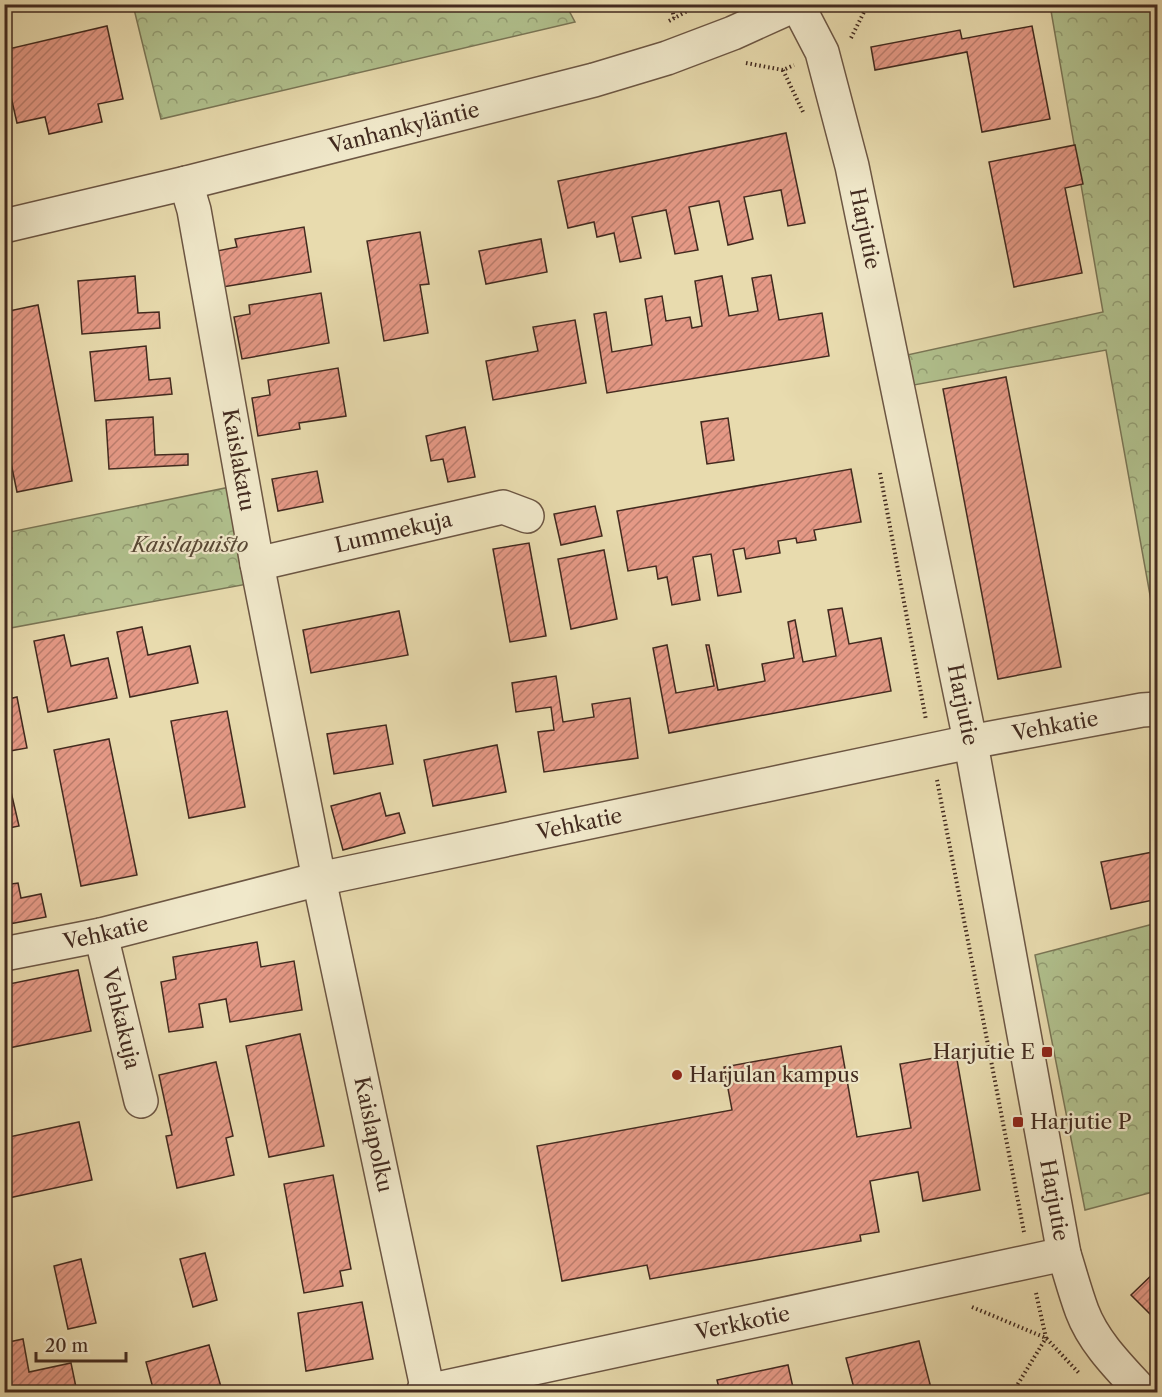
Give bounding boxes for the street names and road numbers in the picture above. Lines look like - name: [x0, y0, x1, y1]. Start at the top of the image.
- street label: Vanhankyläntie: [325, 96, 482, 159]
- street label: Harjutie: [845, 186, 886, 271]
- street label: Kaislakatu: [218, 407, 260, 513]
- street label: Lummekuja: [332, 506, 455, 558]
- street label: Harjutie: [943, 662, 984, 747]
- street label: Vehkatie: [1009, 705, 1100, 746]
- street label: Vehkatie: [533, 803, 624, 845]
- street label: Vehkatie: [60, 910, 151, 954]
- street label: Vehkakuja: [97, 964, 146, 1072]
- street label: Kaislapolku: [349, 1074, 398, 1195]
- street label: Harjutie: [1035, 1158, 1074, 1243]
- street label: Verkkotie: [692, 1300, 792, 1345]

